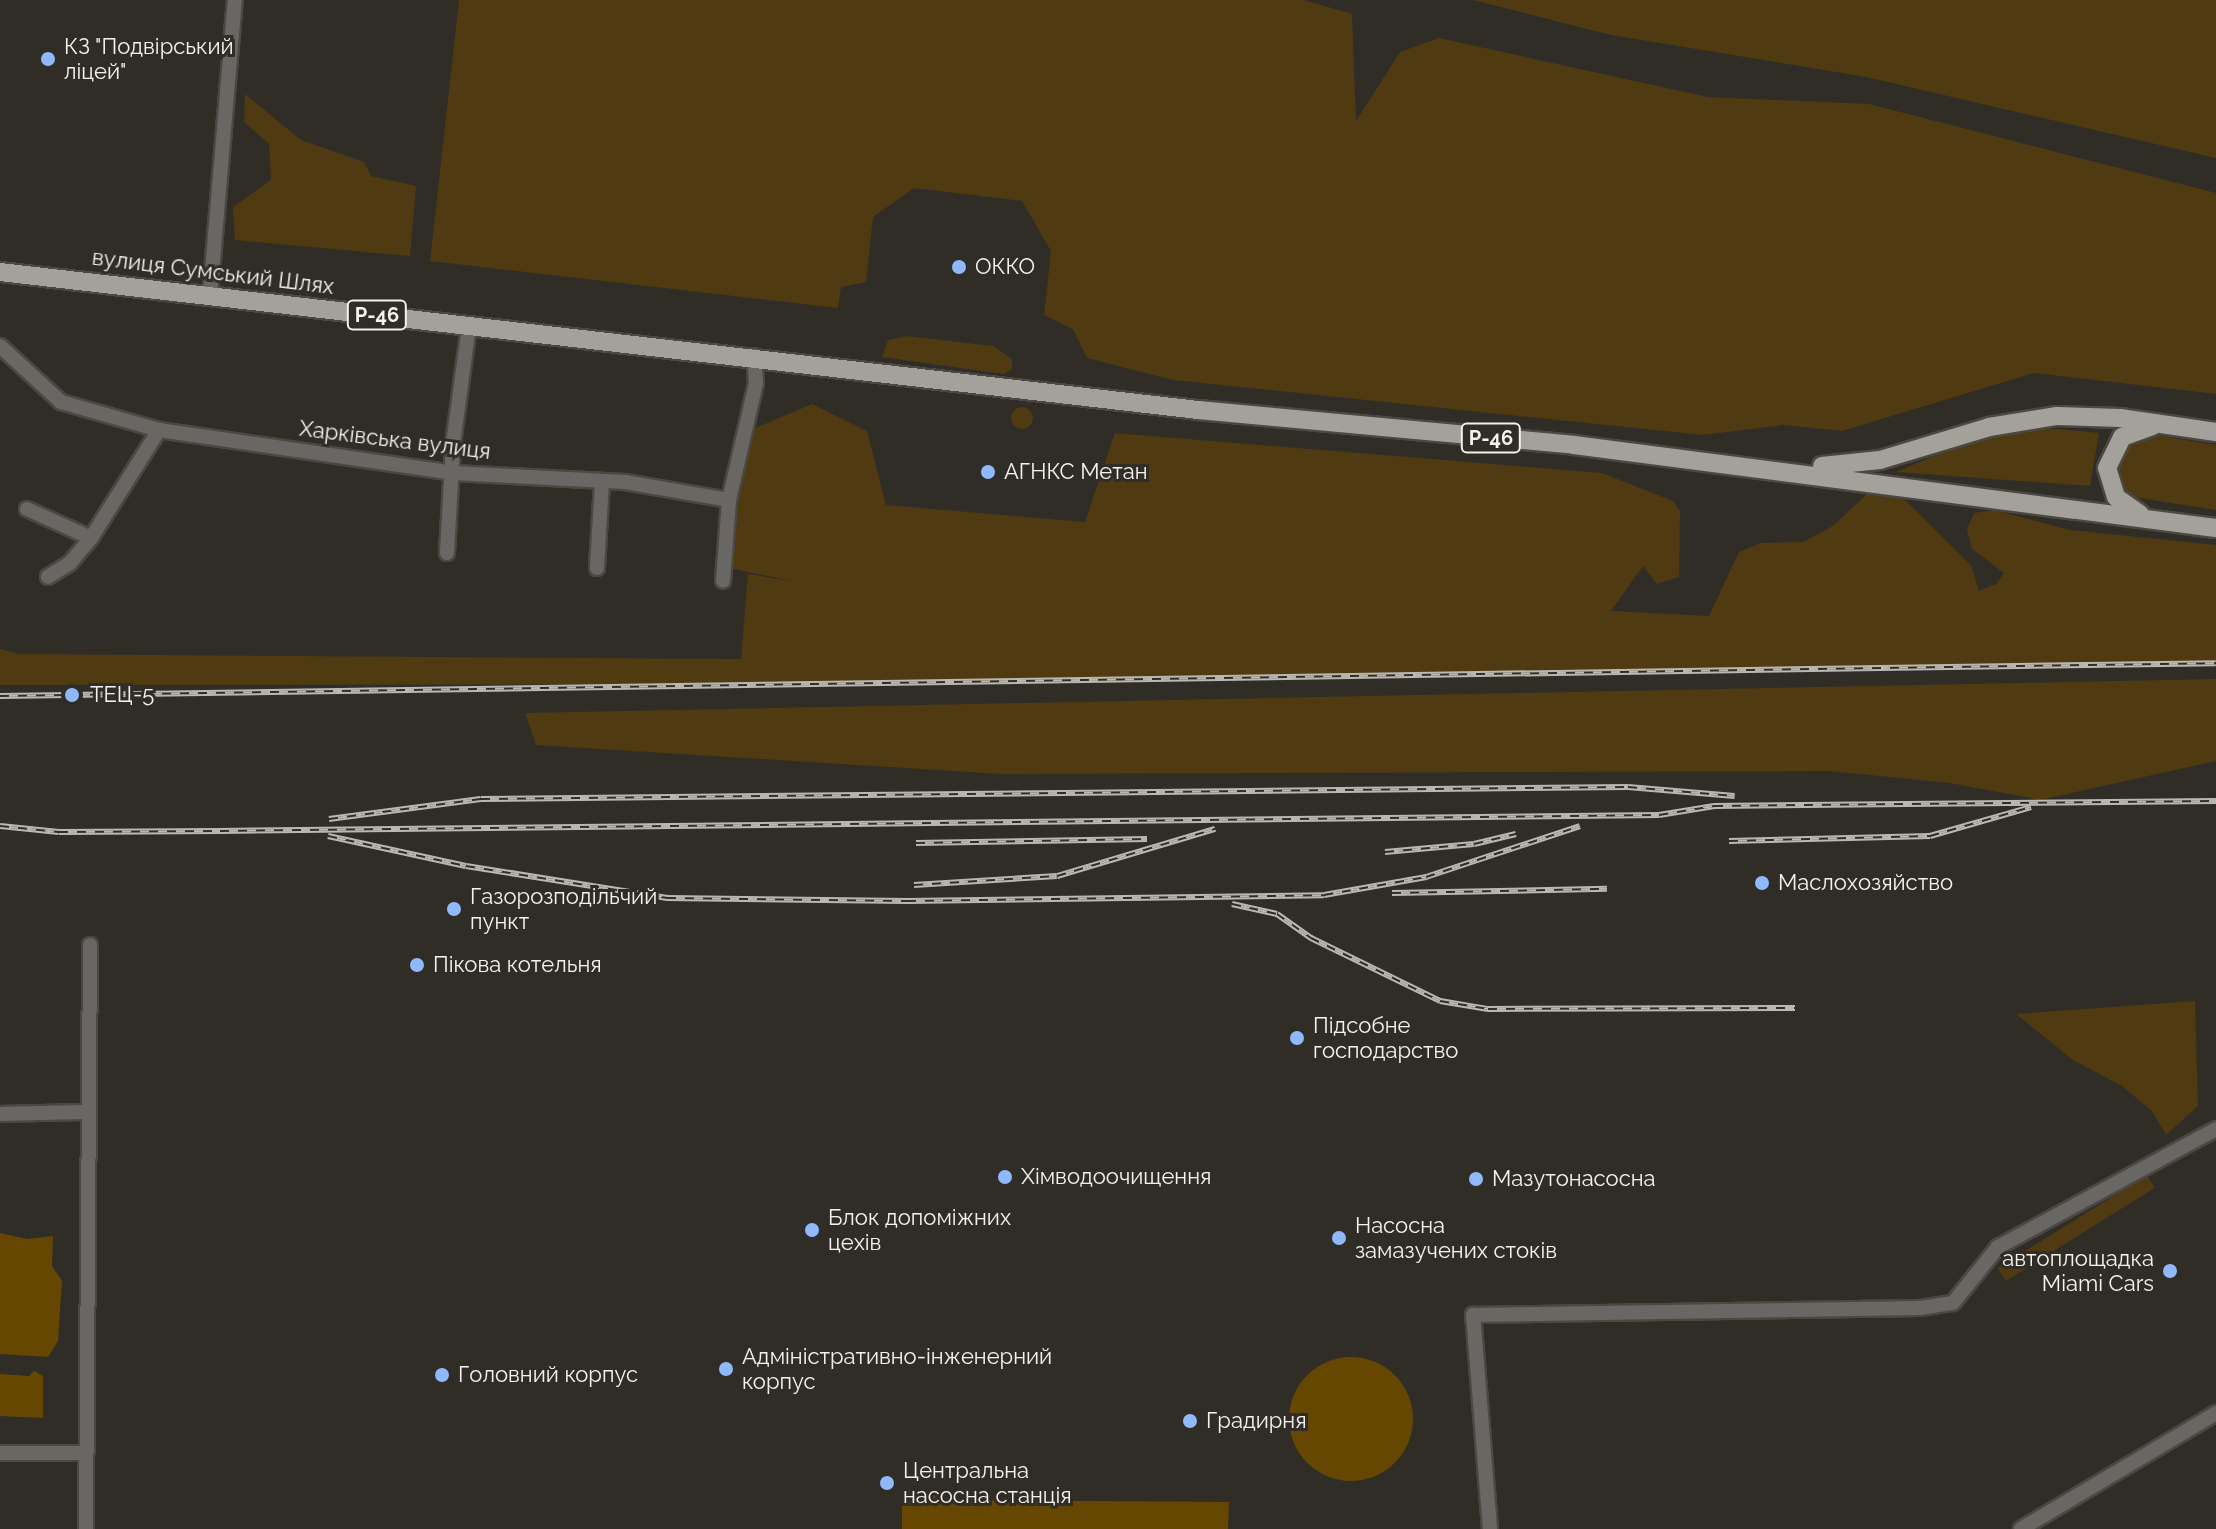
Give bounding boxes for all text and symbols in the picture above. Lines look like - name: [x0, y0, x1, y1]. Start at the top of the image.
- place label: КЗ "Подвірський ліцей": [64, 33, 234, 84]
- marker: КЗ "Подвірський ліцей": [39, 50, 57, 68]
- street label: вулиця Сумський Шлях: [91, 244, 335, 300]
- place label: ОККО: [975, 254, 1035, 280]
- marker: ОККО: [950, 258, 968, 276]
- road number: Р-46: [345, 299, 409, 331]
- street label: Харківська вулиця: [298, 415, 492, 465]
- road number: Р-46: [1459, 422, 1523, 454]
- place label: АГНКС Метан: [1004, 459, 1148, 485]
- marker: АГНКС Метан: [979, 463, 997, 481]
- place label: ТЕЦ-5: [90, 682, 154, 708]
- marker: ТЕЦ-5: [61, 684, 83, 706]
- place label: Маслохозяйство: [1778, 870, 1953, 896]
- marker: Маслохозяйство: [1753, 874, 1771, 892]
- place label: Газорозподільчий пункт: [470, 883, 657, 934]
- marker: Газорозподільчий пункт: [445, 900, 463, 918]
- place label: Пікова котельня: [433, 952, 602, 978]
- marker: Пікова котельня: [408, 956, 426, 974]
- place label: Підсобне господарство: [1313, 1012, 1458, 1064]
- marker: Підсобне господарство: [1288, 1029, 1306, 1047]
- place label: Хімводоочищення: [1021, 1164, 1211, 1190]
- place label: Мазутонасосна: [1492, 1166, 1656, 1192]
- marker: Хімводоочищення: [996, 1168, 1014, 1186]
- marker: Мазутонасосна: [1467, 1170, 1485, 1188]
- place label: Блок допоміжних цехів: [828, 1204, 1011, 1256]
- place label: Насосна замазучених стоків: [1355, 1212, 1557, 1264]
- marker: Блок допоміжних цехів: [803, 1221, 821, 1239]
- marker: Насосна замазучених стоків: [1330, 1229, 1348, 1247]
- place label: автоплощадка Miami Cars: [2002, 1245, 2154, 1296]
- marker: автоплощадка Miami Cars: [2161, 1262, 2179, 1280]
- place label: Адміністративно-інженерний корпус: [742, 1343, 1052, 1394]
- marker: Адміністративно-інженерний корпус: [717, 1360, 735, 1378]
- place label: Головний корпус: [458, 1362, 638, 1388]
- marker: Головний корпус: [433, 1366, 451, 1384]
- place label: Градирня: [1206, 1408, 1307, 1434]
- marker: Градирня: [1181, 1412, 1199, 1430]
- place label: Центральна насосна станція: [903, 1457, 1072, 1508]
- marker: Центральна насосна станція: [878, 1474, 896, 1492]

